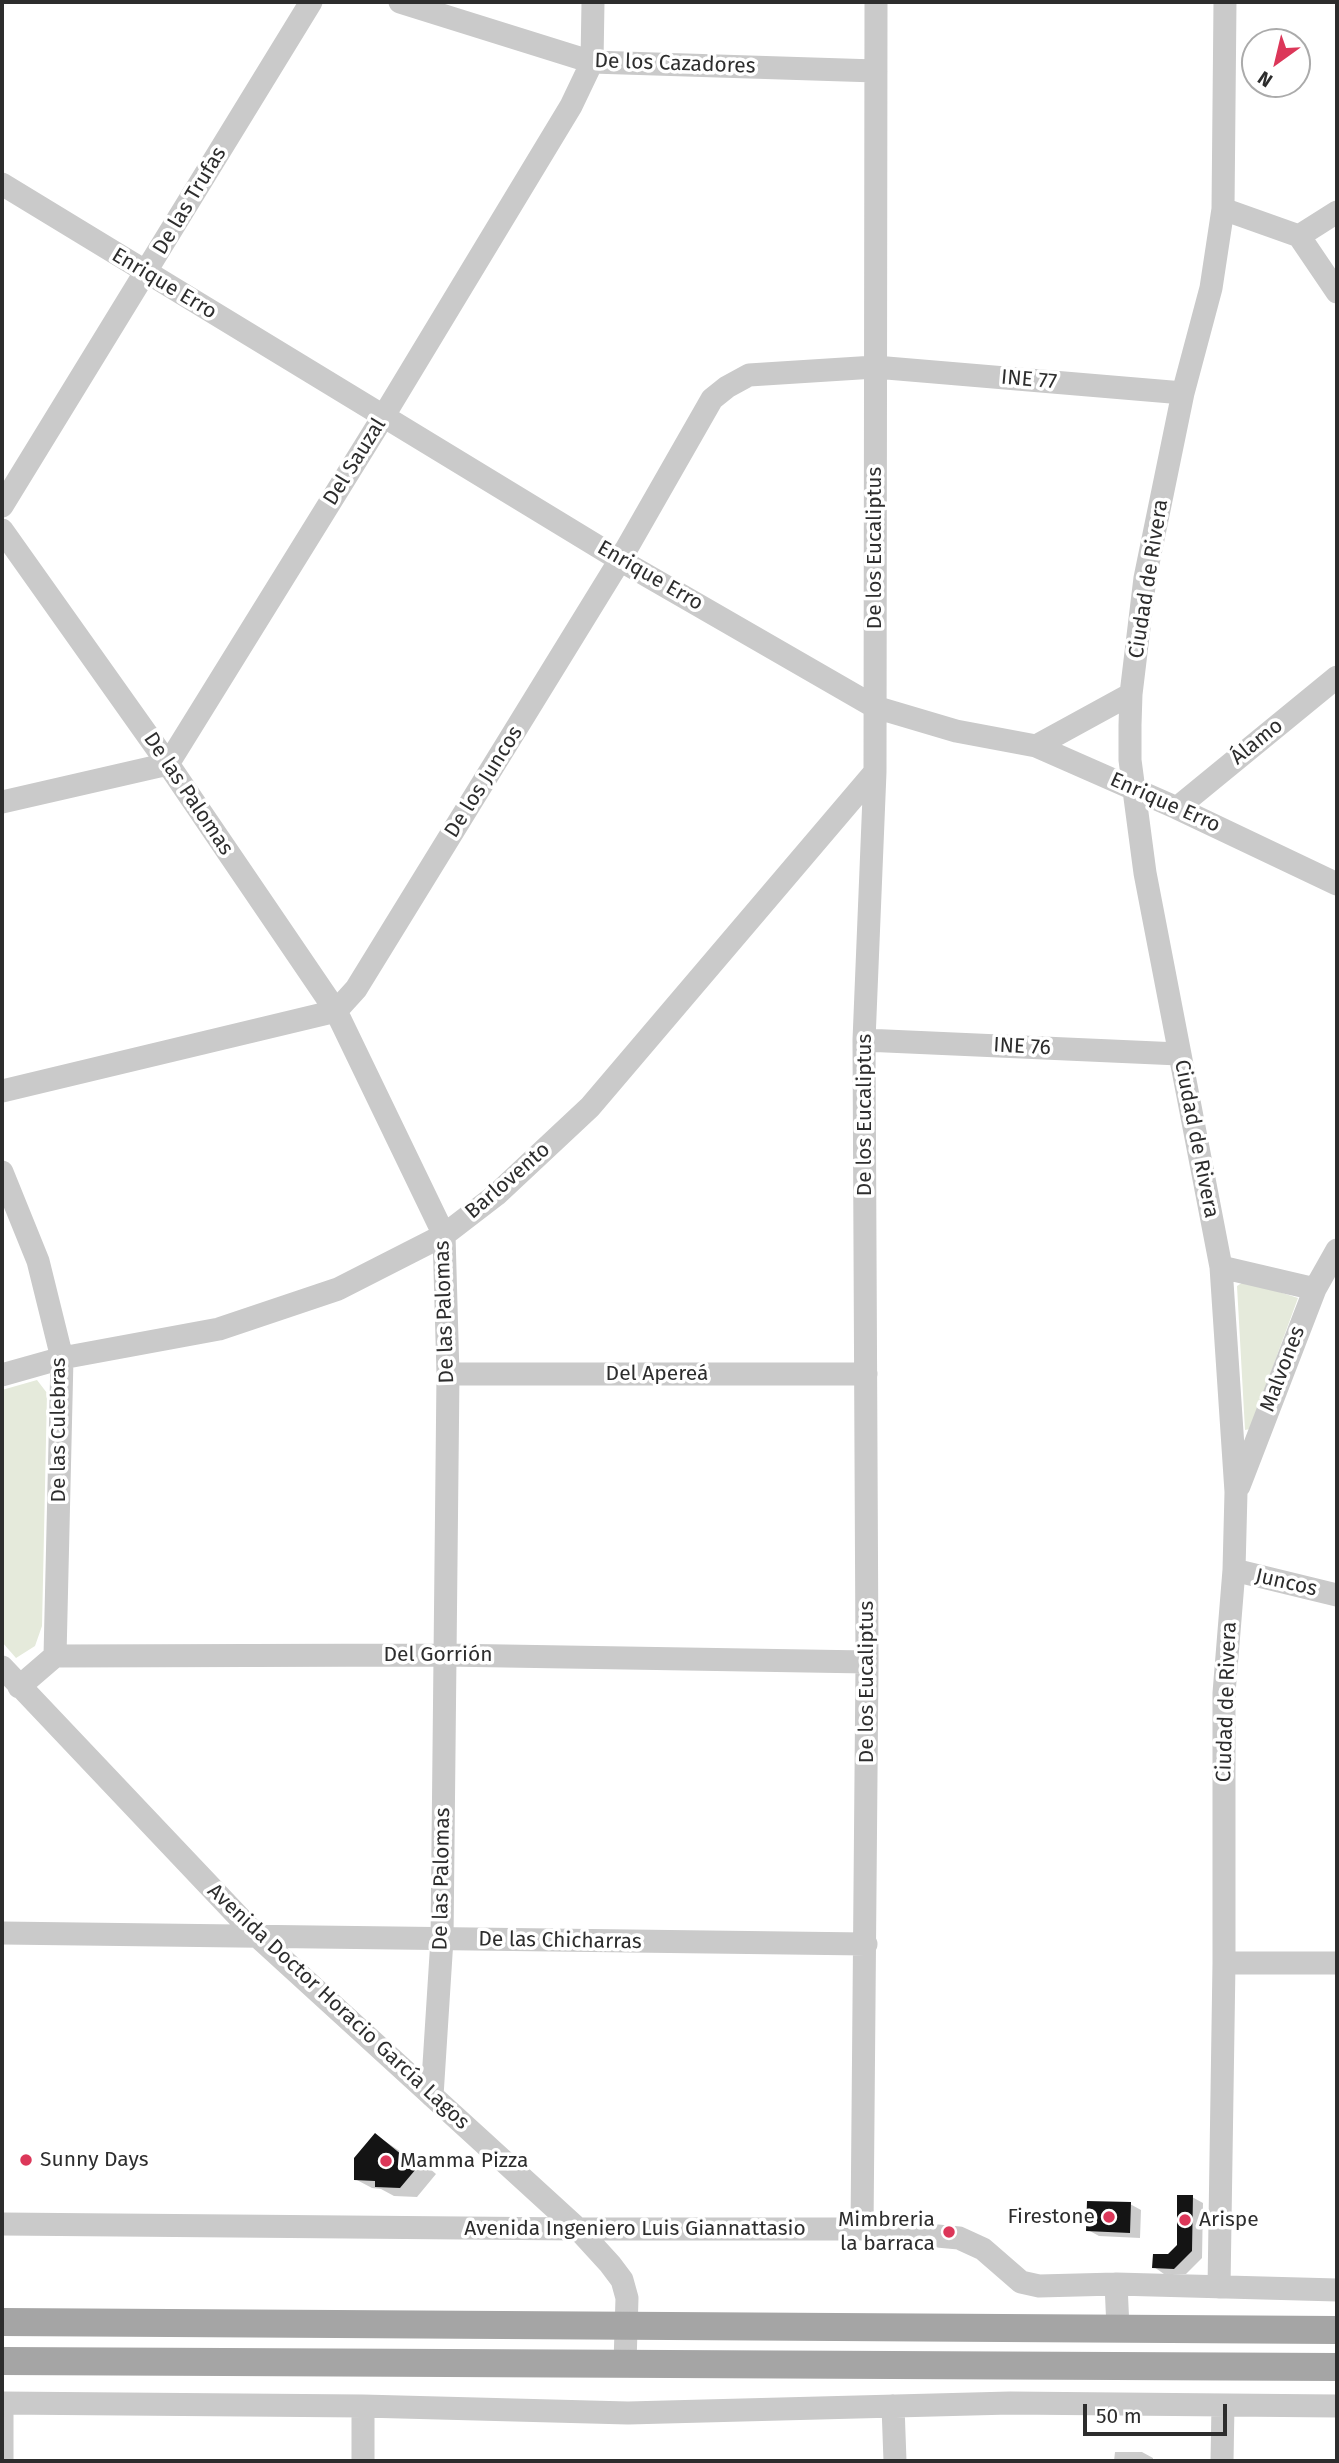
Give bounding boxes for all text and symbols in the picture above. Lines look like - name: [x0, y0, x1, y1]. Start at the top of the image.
- north arrow: [1241, 28, 1311, 98]
- street label: De los Cazadores: [594, 49, 756, 79]
- text: N: [1253, 66, 1277, 92]
- street label: De las Trufas: [148, 143, 232, 259]
- street label: Enrique Erro: [107, 243, 221, 325]
- street label: INE 77: [1000, 365, 1058, 395]
- street label: Del Sauzal: [318, 414, 392, 510]
- street label: De los Eucaliptus: [862, 467, 888, 629]
- street label: Ciudad de Rivera: [1124, 498, 1174, 660]
- street label: Enrique Erro: [593, 536, 707, 616]
- street label: Álamo: [1226, 713, 1288, 771]
- street label: De los Juncos: [440, 722, 528, 842]
- street label: De las Palomas: [138, 728, 238, 860]
- street label: Enrique Erro: [1106, 767, 1224, 839]
- street label: INE 76: [993, 1033, 1051, 1061]
- street label: De los Eucaliptus: [852, 1034, 878, 1196]
- street label: Ciudad de Rivera: [1168, 1058, 1224, 1220]
- street label: Barlovento: [460, 1137, 556, 1225]
- street label: De las Palomas: [430, 1240, 460, 1384]
- street label: Malvones: [1255, 1323, 1311, 1415]
- street label: De las Culebras: [46, 1357, 72, 1503]
- street label: Del Apereá: [606, 1361, 708, 1387]
- street label: Juncos: [1253, 1564, 1319, 1602]
- street label: De los Eucaliptus: [854, 1601, 880, 1763]
- street label: Ciudad de Rivera: [1212, 1621, 1242, 1783]
- street label: Del Gorrión: [384, 1642, 492, 1668]
- street label: De las Palomas: [428, 1807, 456, 1951]
- street label: Avenida Doctor Horacio García Lagos: [202, 1879, 474, 2135]
- street label: De las Chicharras: [478, 1927, 642, 1955]
- place label: Sunny Days: [40, 2147, 148, 2173]
- place label: Mamma Pizza: [400, 2148, 528, 2174]
- marker: Sunny Days: [18, 2152, 34, 2168]
- marker: Mamma Pizza: [378, 2153, 394, 2169]
- place label: Firestone: [1007, 2204, 1095, 2230]
- place label: Mimbreria la barraca: [838, 2207, 935, 2257]
- place label: Arispe: [1199, 2207, 1259, 2233]
- marker: Firestone: [1101, 2209, 1117, 2225]
- marker: Arispe: [1177, 2212, 1193, 2228]
- street label: Avenida Ingeniero Luis Giannattasio: [464, 2216, 806, 2242]
- marker: Mimbreria la barraca: [941, 2224, 957, 2240]
- scale bar: [1087, 2390, 1230, 2434]
- text: 50 m: [1096, 2403, 1142, 2429]

